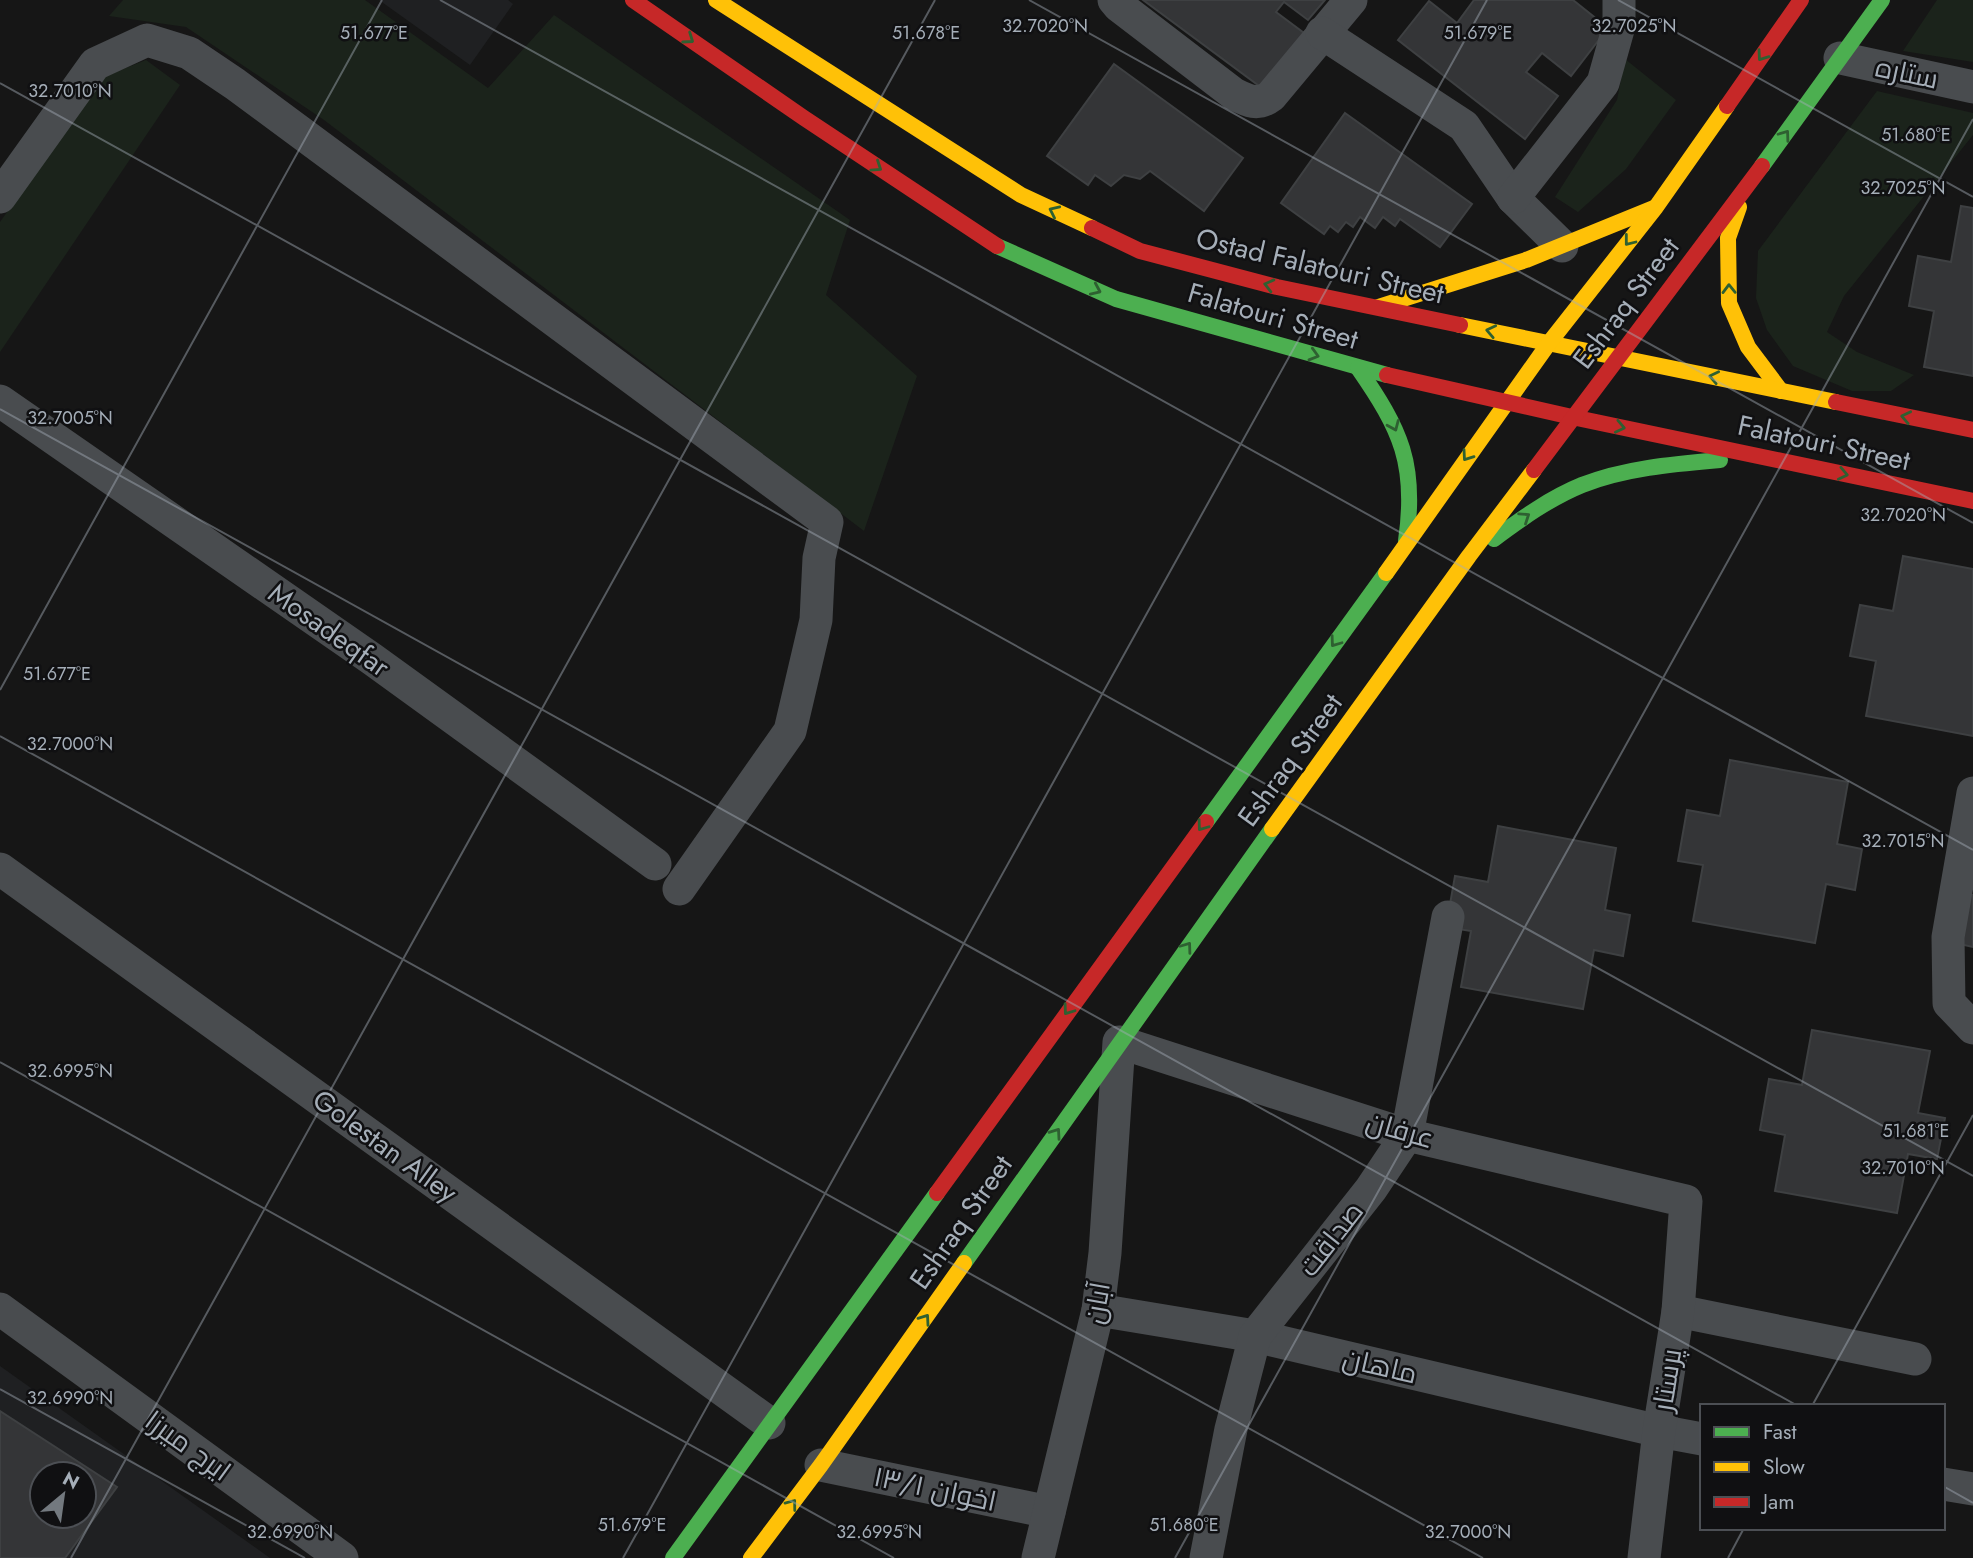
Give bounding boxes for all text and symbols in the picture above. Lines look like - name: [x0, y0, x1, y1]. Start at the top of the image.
- text: 32.7020°N: [1002, 13, 1088, 39]
- text: 32.7025°N: [1591, 13, 1677, 39]
- text: 51.677°E: [340, 20, 408, 46]
- text: 51.678°E: [892, 20, 960, 46]
- text: 51.679°E: [1444, 20, 1512, 46]
- one-way arrow: [681, 31, 694, 43]
- street label: ستاره: [1872, 46, 1942, 100]
- one-way arrow: [1758, 48, 1770, 61]
- text: 32.7010°N: [28, 78, 112, 104]
- text: 51.680°E: [1881, 122, 1951, 148]
- one-way arrow: [1777, 130, 1790, 143]
- one-way arrow: [869, 159, 882, 171]
- text: 32.7025°N: [1860, 175, 1946, 201]
- one-way arrow: [1049, 205, 1061, 219]
- street label: Ostad Falatouri Street: [1192, 218, 1448, 315]
- street label: Eshraq Street: [1563, 228, 1689, 377]
- one-way arrow: [1625, 233, 1638, 245]
- street label: Falatouri Street: [1183, 272, 1363, 360]
- one-way arrow: [1263, 279, 1275, 293]
- one-way arrow: [1089, 282, 1101, 296]
- one-way arrow: [1721, 283, 1736, 294]
- one-way arrow: [1485, 324, 1497, 339]
- one-way arrow: [1308, 347, 1320, 362]
- one-way arrow: [1708, 371, 1720, 386]
- text: 32.7005°N: [27, 405, 113, 431]
- street label: Falatouri Street: [1734, 405, 1914, 481]
- one-way arrow: [1900, 410, 1912, 425]
- one-way arrow: [1614, 418, 1626, 433]
- one-way arrow: [1386, 419, 1400, 431]
- one-way arrow: [1463, 448, 1475, 461]
- one-way arrow: [1837, 465, 1849, 480]
- text: 32.7020°N: [1860, 502, 1946, 528]
- one-way arrow: [1517, 513, 1530, 525]
- street label: Mosadeqfar: [260, 573, 398, 687]
- one-way arrow: [1331, 634, 1344, 647]
- text: 51.677°E: [23, 661, 91, 687]
- street label: Eshraq Street: [1228, 685, 1352, 835]
- text: 32.7000°N: [27, 731, 113, 757]
- one-way arrow: [1198, 818, 1210, 831]
- text: 32.7015°N: [1862, 828, 1944, 854]
- one-way arrow: [1179, 942, 1191, 955]
- one-way arrow: [1064, 1002, 1076, 1015]
- text: 32.6995°N: [27, 1058, 113, 1084]
- street label: Golestan Alley: [304, 1079, 466, 1213]
- street label: عرفان: [1361, 1101, 1439, 1159]
- text: 51.681°E: [1883, 1118, 1949, 1144]
- one-way arrow: [1048, 1128, 1060, 1141]
- street label: Eshraq Street: [900, 1146, 1023, 1297]
- text: 32.7010°N: [1861, 1155, 1945, 1181]
- street label: صداقت: [1289, 1193, 1373, 1285]
- street label: آبان: [1073, 1278, 1121, 1327]
- one-way arrow: [917, 1314, 929, 1327]
- street label: ماهان: [1339, 1338, 1421, 1394]
- street label: پرستار: [1642, 1345, 1692, 1416]
- text: 32.6990°N: [27, 1385, 113, 1411]
- street label: ایرج میرزا: [136, 1401, 240, 1491]
- legend: [1700, 1404, 1945, 1530]
- text: Fast: [1763, 1417, 1796, 1447]
- text: Slow: [1763, 1452, 1805, 1482]
- street label: اخوان ۱۳/۱: [870, 1456, 1000, 1522]
- north arrow: [28, 1460, 98, 1530]
- text: N: [58, 1465, 84, 1496]
- text: Jam: [1760, 1487, 1795, 1517]
- one-way arrow: [784, 1499, 796, 1511]
- text: 51.679°E: [598, 1512, 666, 1538]
- text: 51.680°E: [1149, 1512, 1219, 1538]
- text: 32.6990°N: [247, 1519, 333, 1545]
- text: 32.6995°N: [836, 1519, 922, 1545]
- text: 32.7000°N: [1425, 1519, 1511, 1545]

